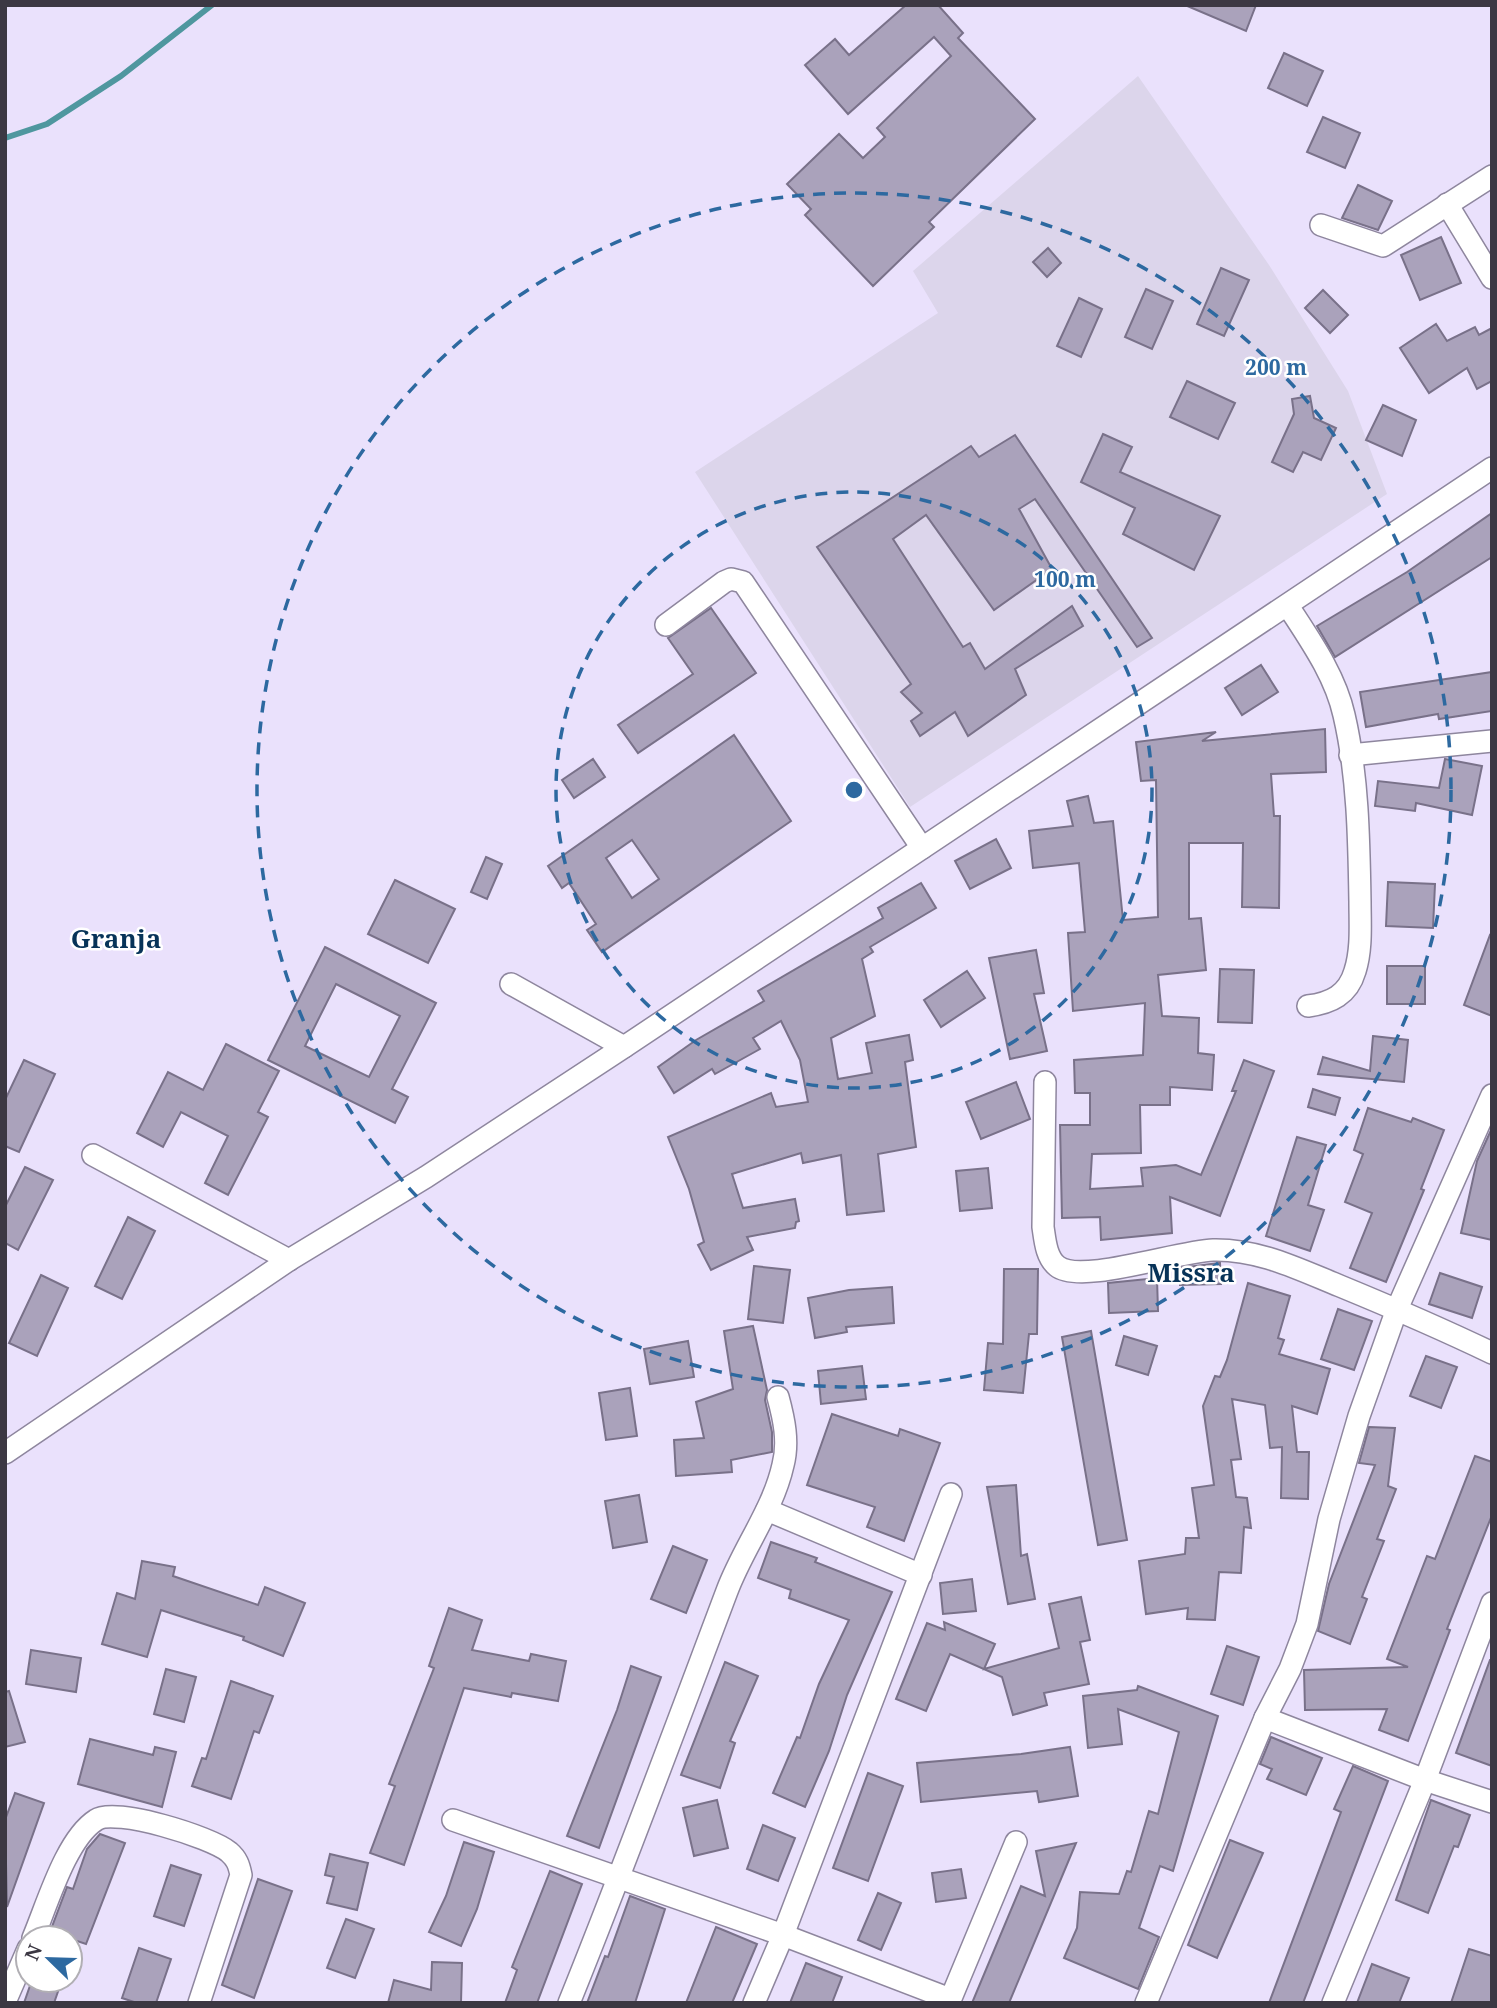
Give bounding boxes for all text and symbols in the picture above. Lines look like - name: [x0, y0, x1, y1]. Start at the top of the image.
- text: 200 m: [1245, 353, 1307, 381]
- text: 100 m: [1034, 565, 1096, 593]
- centre of rings: [842, 778, 866, 802]
- district label: Granja: [71, 920, 161, 956]
- district label: Missra: [1147, 1254, 1235, 1290]
- north arrow: [14, 1924, 84, 1994]
- text: N: [18, 1940, 48, 1964]

